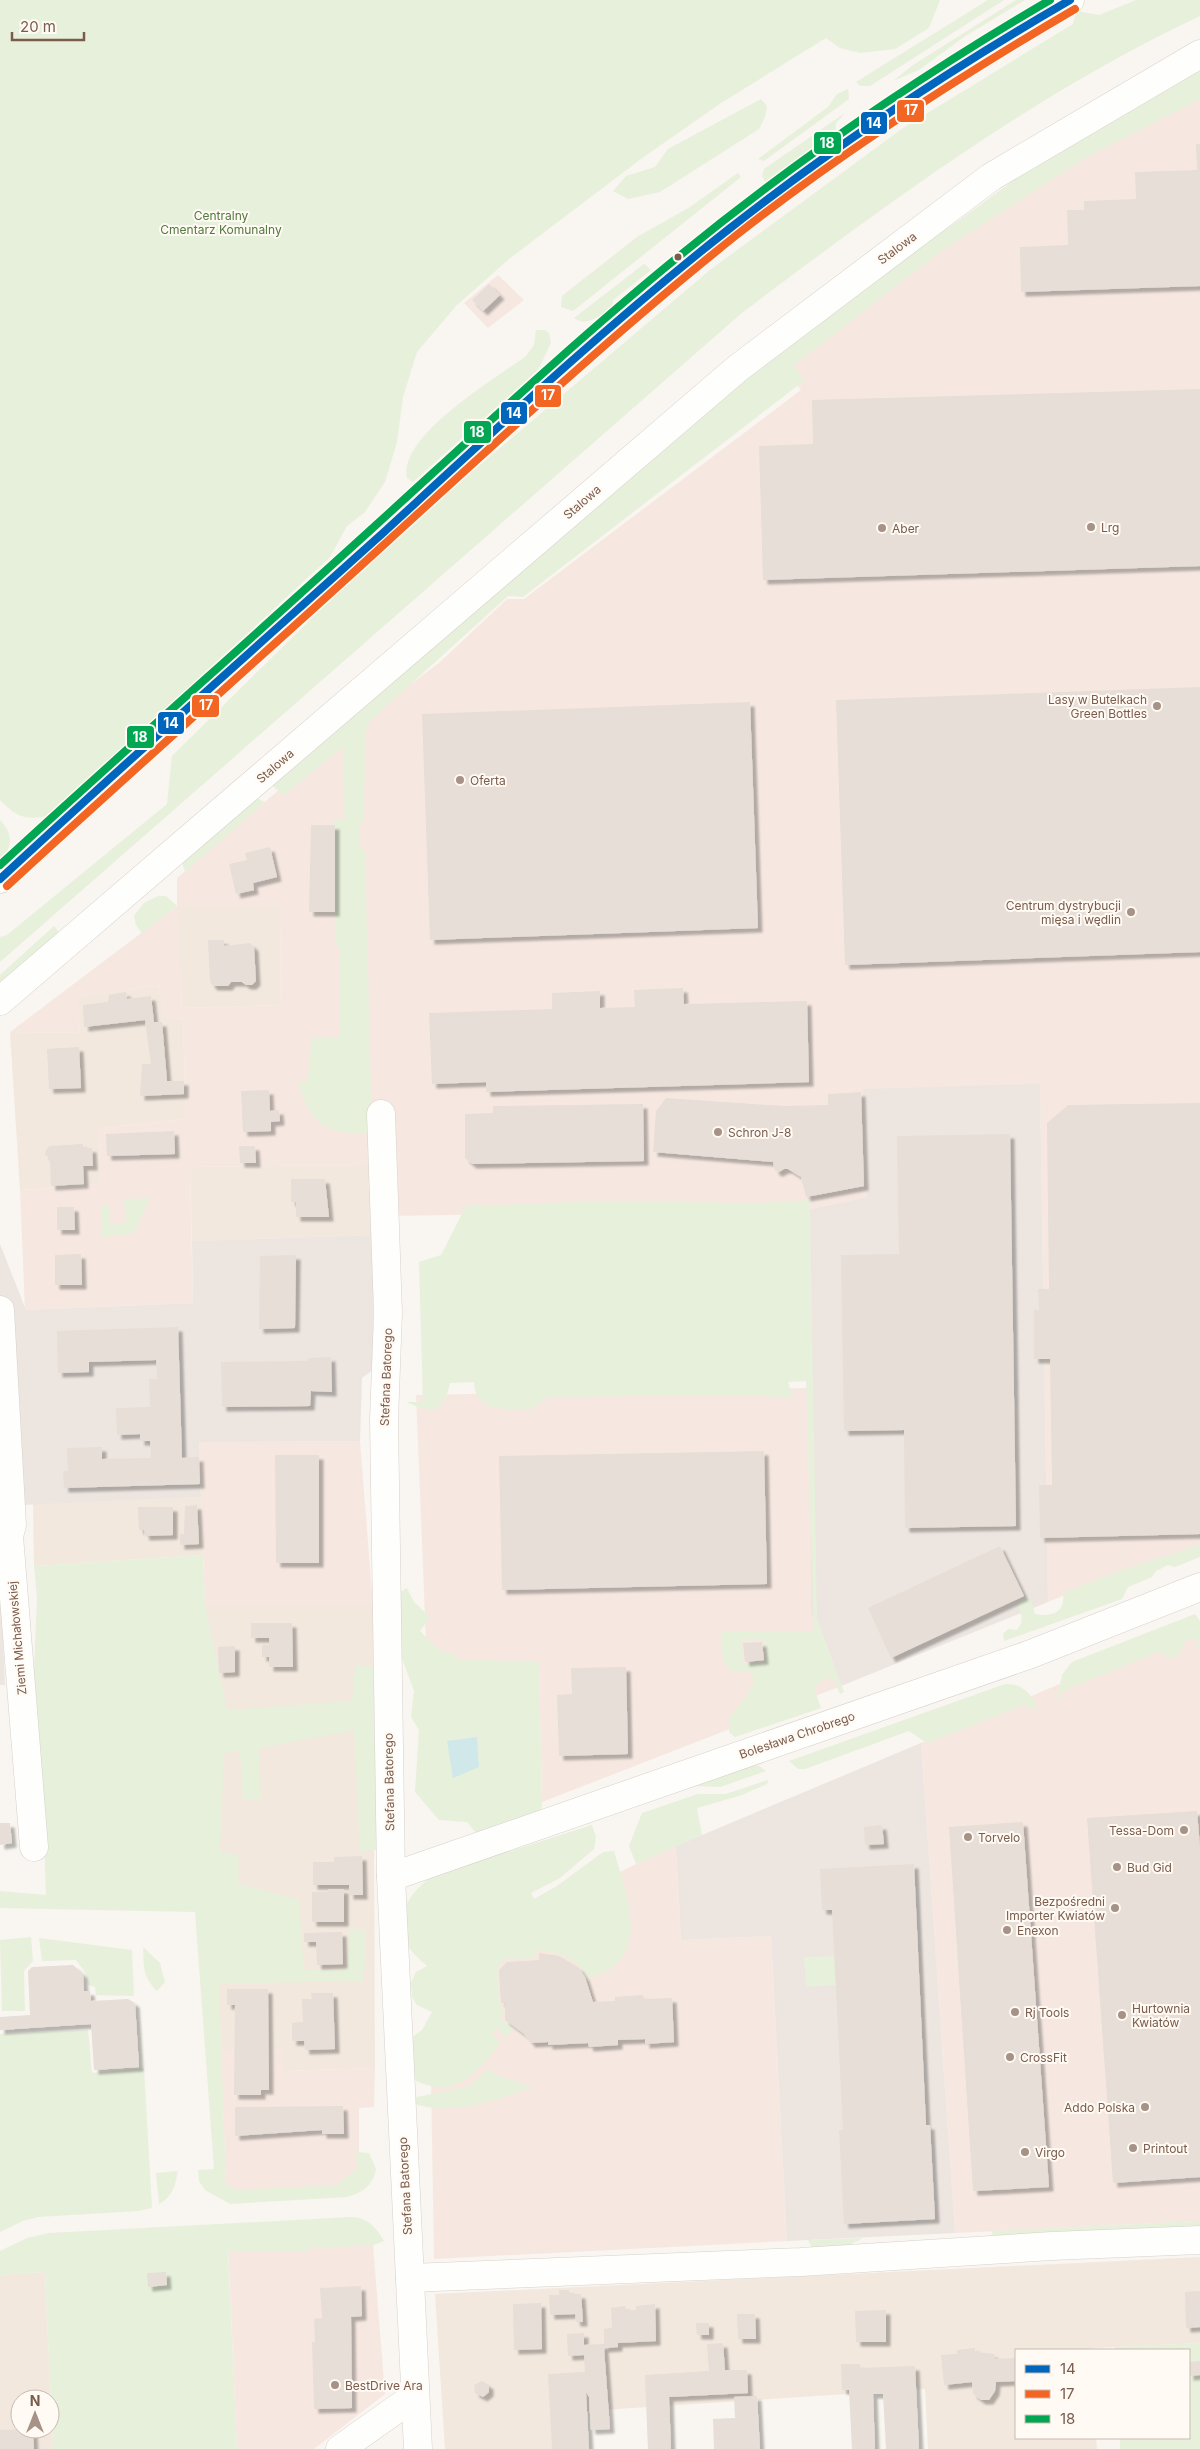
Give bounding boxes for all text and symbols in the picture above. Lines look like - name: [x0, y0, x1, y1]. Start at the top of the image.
- scale bar: [12, 10, 85, 42]
- text: 20 m: [20, 17, 56, 36]
- line badge: 17: [896, 99, 925, 123]
- text: 17: [904, 101, 918, 118]
- line badge: 14: [860, 111, 888, 135]
- text: 14: [866, 114, 882, 131]
- line badge: 18: [813, 131, 842, 155]
- text: 18: [819, 134, 835, 151]
- park label: Centralny Cmentarz Komunalny: [160, 208, 282, 237]
- street label: Stalowa: [875, 229, 919, 267]
- unlabelled marker: [673, 252, 683, 262]
- line badge: 17: [534, 384, 562, 408]
- text: 17: [541, 386, 555, 403]
- line badge: 14: [500, 401, 528, 425]
- text: 14: [506, 404, 522, 421]
- line badge: 18: [463, 420, 492, 444]
- text: 18: [469, 423, 485, 440]
- street label: Stalowa: [560, 482, 604, 522]
- place label: Lrg: [1101, 520, 1119, 535]
- place label: Aber: [892, 521, 920, 536]
- marker: Lrg: [1085, 521, 1097, 533]
- marker: Aber: [876, 522, 888, 534]
- place label: Lasy w Butelkach Green Bottles: [1048, 692, 1147, 721]
- line badge: 17: [191, 694, 220, 718]
- text: 17: [199, 696, 213, 713]
- marker: Lasy w Butelkach Green Bottles: [1151, 700, 1163, 712]
- line badge: 14: [157, 711, 185, 735]
- text: 14: [163, 714, 179, 731]
- line badge: 18: [126, 725, 155, 749]
- text: 18: [132, 728, 148, 745]
- street label: Stalowa: [253, 746, 297, 786]
- place label: Oferta: [470, 773, 506, 788]
- marker: Oferta: [454, 774, 466, 786]
- place label: Centrum dystrybucji mięsa i wędlin: [1006, 898, 1121, 927]
- marker: Centrum dystrybucji mięsa i wędlin: [1125, 906, 1137, 918]
- place label: Schron J-8: [728, 1125, 791, 1140]
- marker: Schron J-8: [712, 1126, 724, 1138]
- street label: Stefana Batorego: [377, 1328, 395, 1426]
- street label: Ziemi Michałowskiej: [5, 1580, 29, 1695]
- street label: Bolesława Chrobrego: [737, 1708, 857, 1762]
- street label: Stefana Batorego: [381, 1733, 397, 1831]
- place label: Tessa-Dom: [1109, 1823, 1174, 1838]
- marker: Tessa-Dom: [1178, 1824, 1190, 1836]
- place label: Torvelo: [978, 1830, 1020, 1845]
- marker: Torvelo: [962, 1831, 974, 1843]
- place label: Bud Gid: [1127, 1860, 1172, 1875]
- marker: Bud Gid: [1111, 1861, 1123, 1873]
- place label: Bezpośredni Importer Kwiatów: [1006, 1894, 1105, 1923]
- marker: Bezpośredni Importer Kwiatów: [1109, 1902, 1121, 1914]
- place label: Enexon: [1017, 1923, 1059, 1938]
- marker: Enexon: [1001, 1924, 1013, 1936]
- place label: Hurtownia Kwiatów: [1132, 2001, 1190, 2030]
- place label: Rj Tools: [1025, 2005, 1069, 2020]
- marker: Rj Tools: [1009, 2006, 1021, 2018]
- marker: Hurtownia Kwiatów: [1116, 2009, 1128, 2021]
- place label: CrossFit: [1020, 2050, 1067, 2065]
- marker: CrossFit: [1004, 2051, 1016, 2063]
- place label: Addo Polska: [1064, 2100, 1135, 2115]
- marker: Addo Polska: [1139, 2101, 1151, 2113]
- street label: Stefana Batorego: [395, 2137, 415, 2235]
- place label: Printout: [1143, 2141, 1187, 2156]
- marker: Printout: [1127, 2142, 1139, 2154]
- place label: Virgo: [1035, 2145, 1065, 2160]
- marker: Virgo: [1019, 2146, 1031, 2158]
- legend: [1015, 2349, 1190, 2439]
- text: 14: [1060, 2359, 1076, 2378]
- place label: BestDrive Ara: [345, 2378, 423, 2393]
- marker: BestDrive Ara: [329, 2379, 341, 2391]
- text: 17: [1060, 2384, 1075, 2403]
- north arrow: [10, 2389, 60, 2439]
- text: N: [30, 2392, 40, 2409]
- text: 18: [1060, 2409, 1075, 2428]

